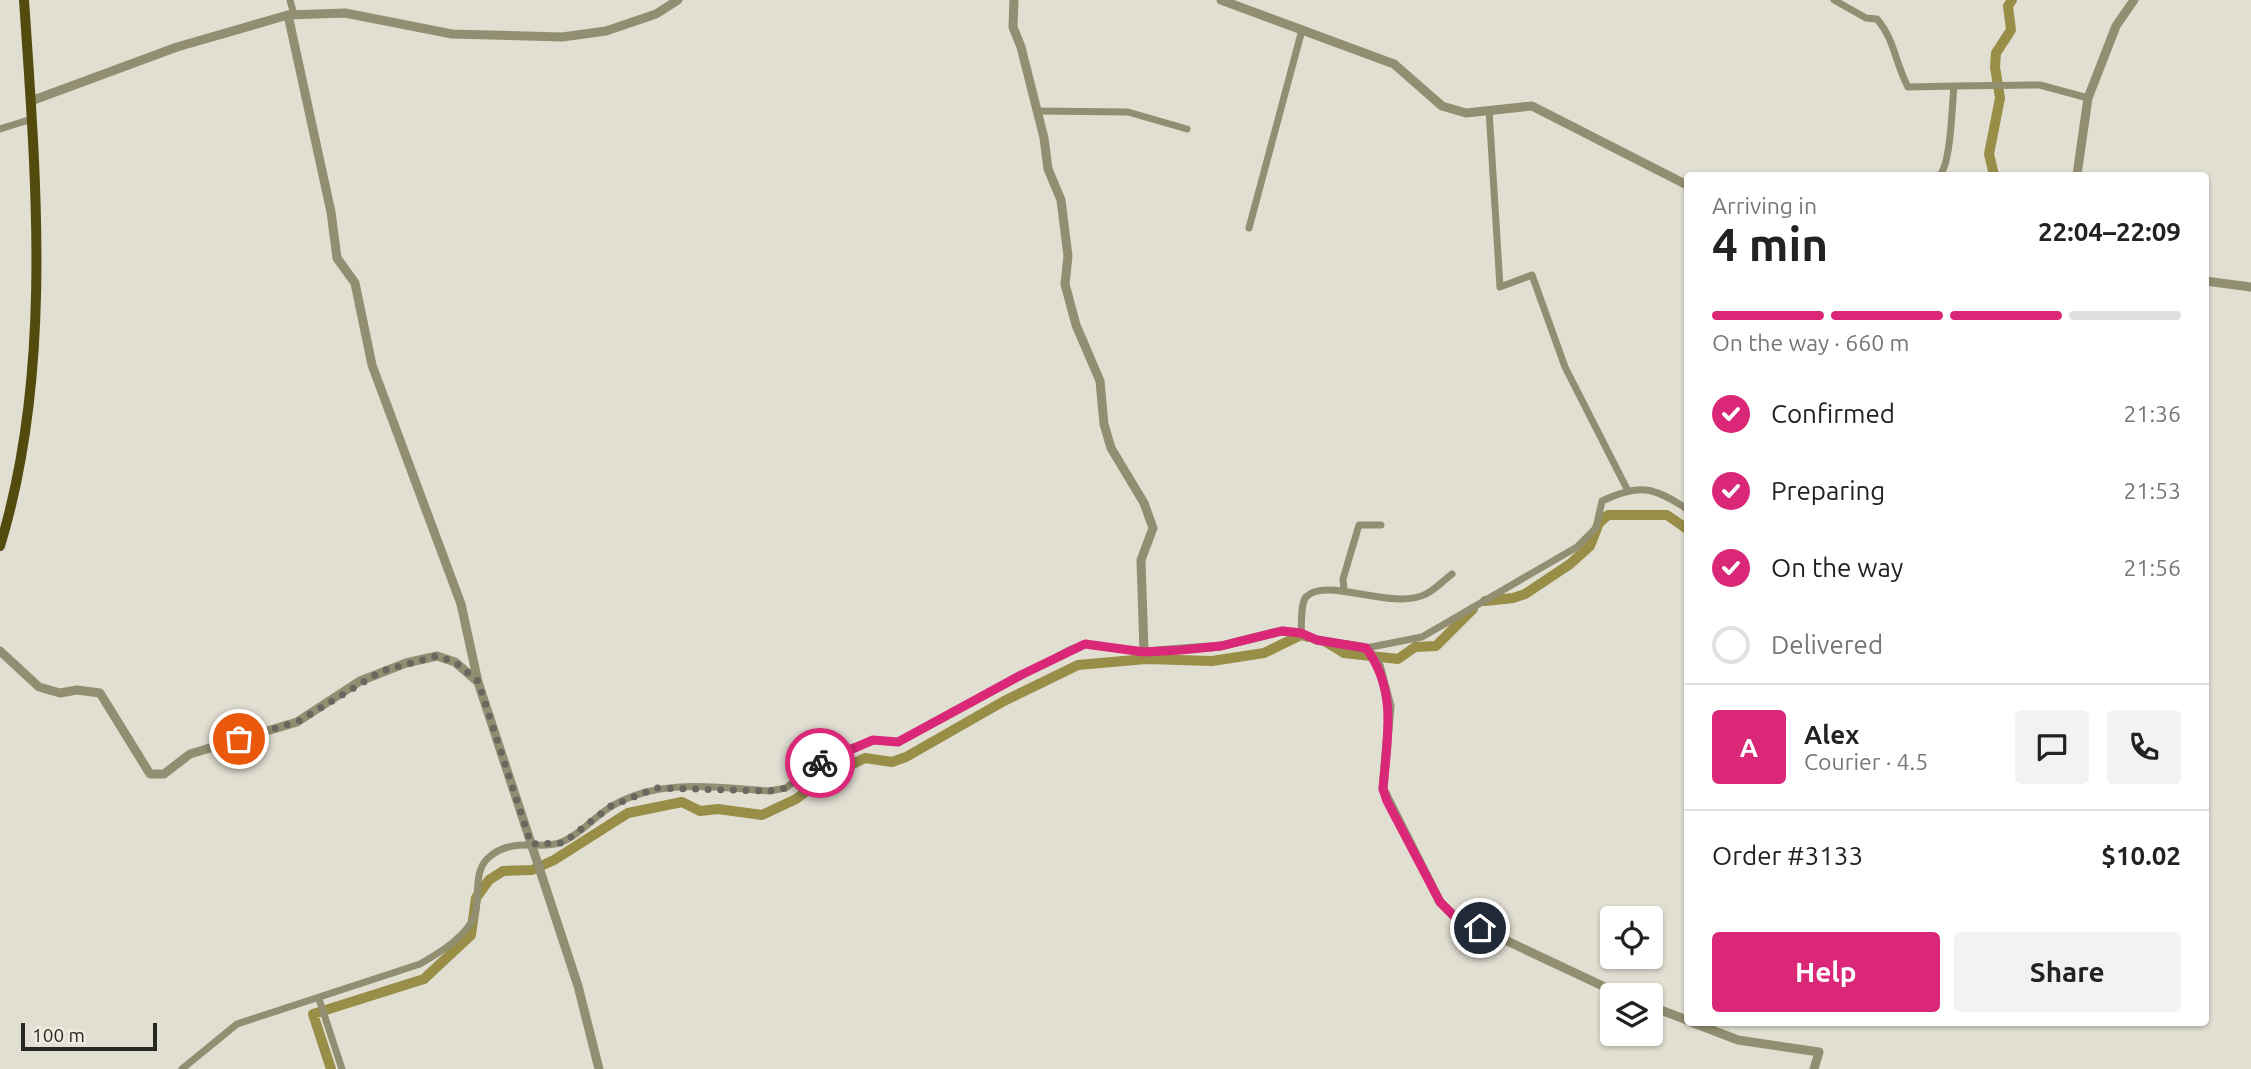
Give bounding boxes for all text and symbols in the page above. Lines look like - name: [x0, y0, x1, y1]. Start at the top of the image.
- text: Arriving in: [1712, 193, 1817, 218]
- text: 22:04–22:09: [2038, 217, 2181, 246]
- text: 4 min: [1712, 218, 1828, 270]
- text: On the way · 660 m: [1712, 330, 1909, 355]
- icon: check: [1712, 395, 1750, 433]
- text: Confirmed: [1771, 399, 1895, 428]
- text: 21:36: [2123, 401, 2181, 426]
- icon: check: [1712, 472, 1750, 510]
- text: Preparing: [1771, 476, 1885, 505]
- text: 21:53: [2123, 478, 2181, 503]
- icon: check: [1712, 549, 1750, 587]
- text: On the way: [1771, 553, 1903, 582]
- text: 21:56: [2123, 555, 2181, 580]
- text: Delivered: [1771, 630, 1883, 659]
- pin: [209, 709, 269, 769]
- button: chat: [2015, 710, 2089, 784]
- button: phone: [2107, 710, 2181, 784]
- icon: bag: [220, 720, 258, 758]
- text: Alex: [1804, 720, 1859, 749]
- courier: [785, 728, 855, 798]
- text: A: [1740, 733, 1758, 762]
- icon: bike: [801, 744, 839, 782]
- text: Courier · 4.5: [1804, 749, 1928, 774]
- text: Order #3133: [1712, 841, 1863, 870]
- text: $10.02: [2101, 841, 2181, 870]
- pin: [1450, 898, 1510, 958]
- map controls: [1600, 906, 1663, 1046]
- button: locate: [1600, 906, 1663, 969]
- icon: home: [1461, 909, 1499, 947]
- button: Help: [1712, 932, 1940, 1012]
- button: Share: [1954, 932, 2181, 1012]
- button: layers: [1600, 983, 1663, 1046]
- scale bar: [21, 1020, 158, 1052]
- text: 100 m: [32, 1024, 85, 1046]

